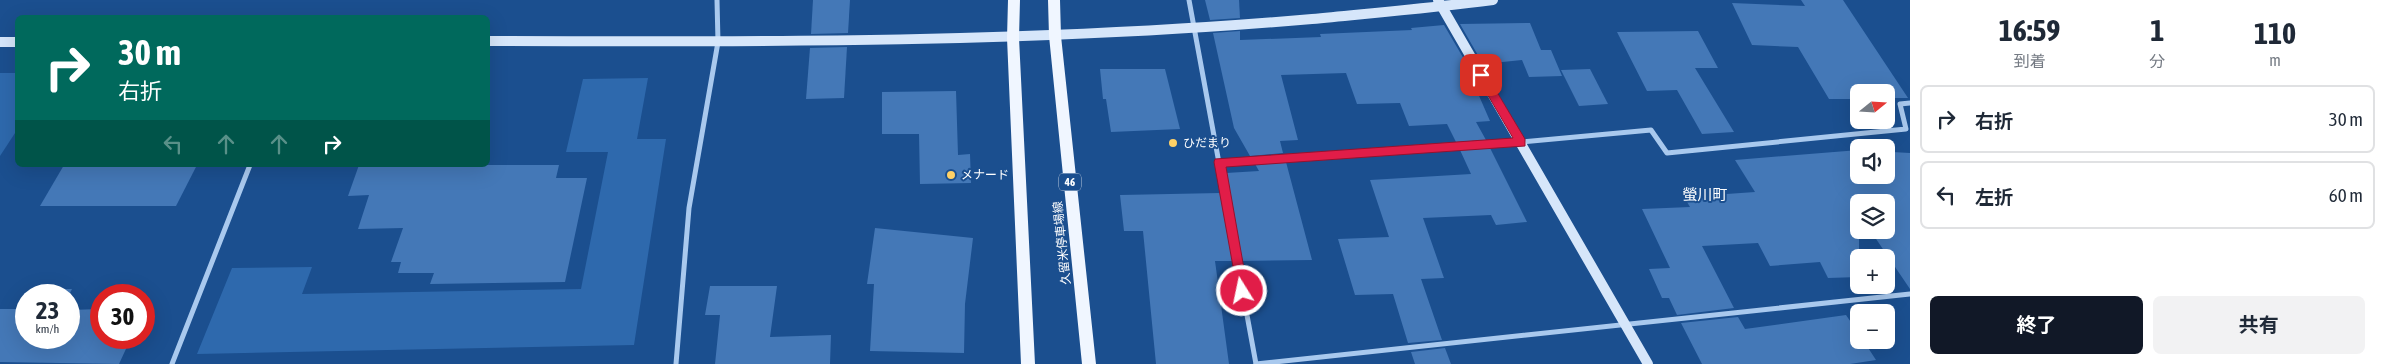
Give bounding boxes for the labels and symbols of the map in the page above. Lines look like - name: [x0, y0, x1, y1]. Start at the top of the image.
- pin: [1460, 54, 1502, 96]
- north arrow: [1850, 84, 1895, 129]
- place label: ひだまり: [1183, 136, 1231, 150]
- marker: ひだまり: [1167, 137, 1179, 149]
- place label: メナード: [961, 168, 1009, 182]
- marker: メナード: [945, 169, 957, 181]
- road number: 46: [1059, 173, 1081, 190]
- district label: 螢川町: [1682, 186, 1728, 203]
- street label: 久留米停車場線: [1051, 200, 1073, 286]
- position arrow: [1215, 264, 1267, 316]
- speed limit sign: 30: [90, 284, 155, 349]

